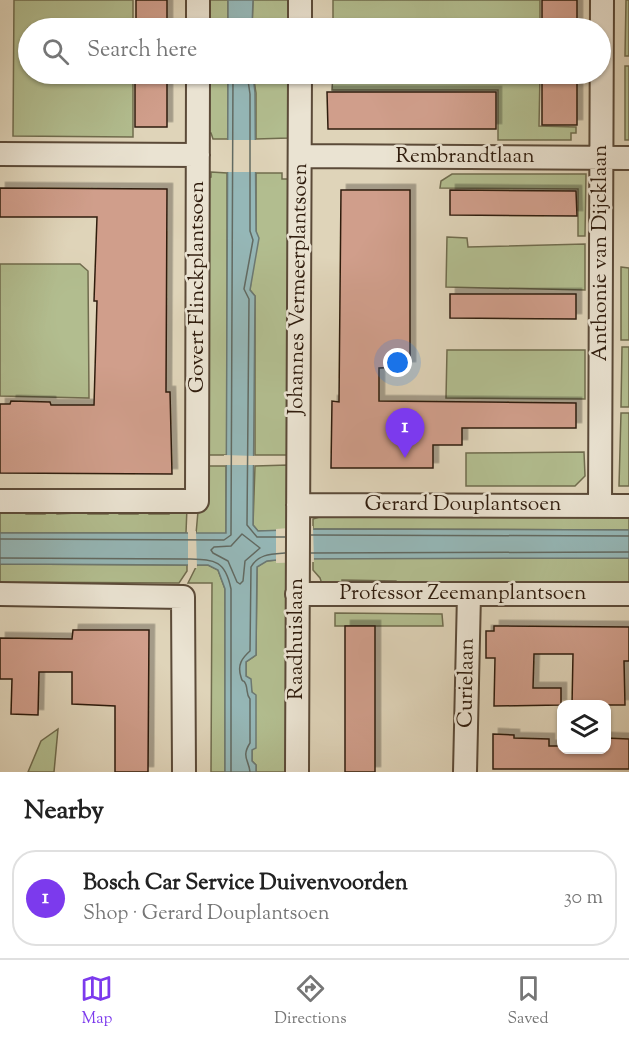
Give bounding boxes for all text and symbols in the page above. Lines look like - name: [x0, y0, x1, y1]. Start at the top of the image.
- search box: [18, 18, 611, 84]
- icon: search: [39, 35, 72, 68]
- text: Search here: [87, 35, 197, 67]
- street label: Rembrandtlaan: [395, 142, 535, 172]
- street label: Anthonie van Dijcklaan: [586, 145, 616, 361]
- street label: Johannes Vermeerplantsoen: [282, 163, 316, 416]
- street label: Govert Flinckplantsoen: [183, 181, 213, 393]
- your location: [383, 348, 412, 377]
- pin: 1: [386, 408, 424, 458]
- street label: Gerard Douplantsoen: [364, 490, 562, 520]
- street label: Raadhuislaan: [282, 578, 312, 700]
- street label: Professor Zeemanplantsoen: [340, 579, 586, 609]
- street label: Curielaan: [451, 638, 483, 728]
- map controls: [557, 700, 611, 754]
- button: layers: [557, 700, 611, 754]
- text: Nearby: [24, 793, 104, 830]
- text: Bosch Car Service Duivenvoorden: [83, 868, 408, 900]
- text: 1: [42, 884, 49, 913]
- text: 30 m: [564, 884, 603, 913]
- text: Shop · Gerard Douplantsoen: [83, 900, 330, 929]
- tab: Map: [80, 972, 113, 1031]
- tab: Directions: [274, 972, 347, 1031]
- tab: Saved: [507, 972, 549, 1031]

